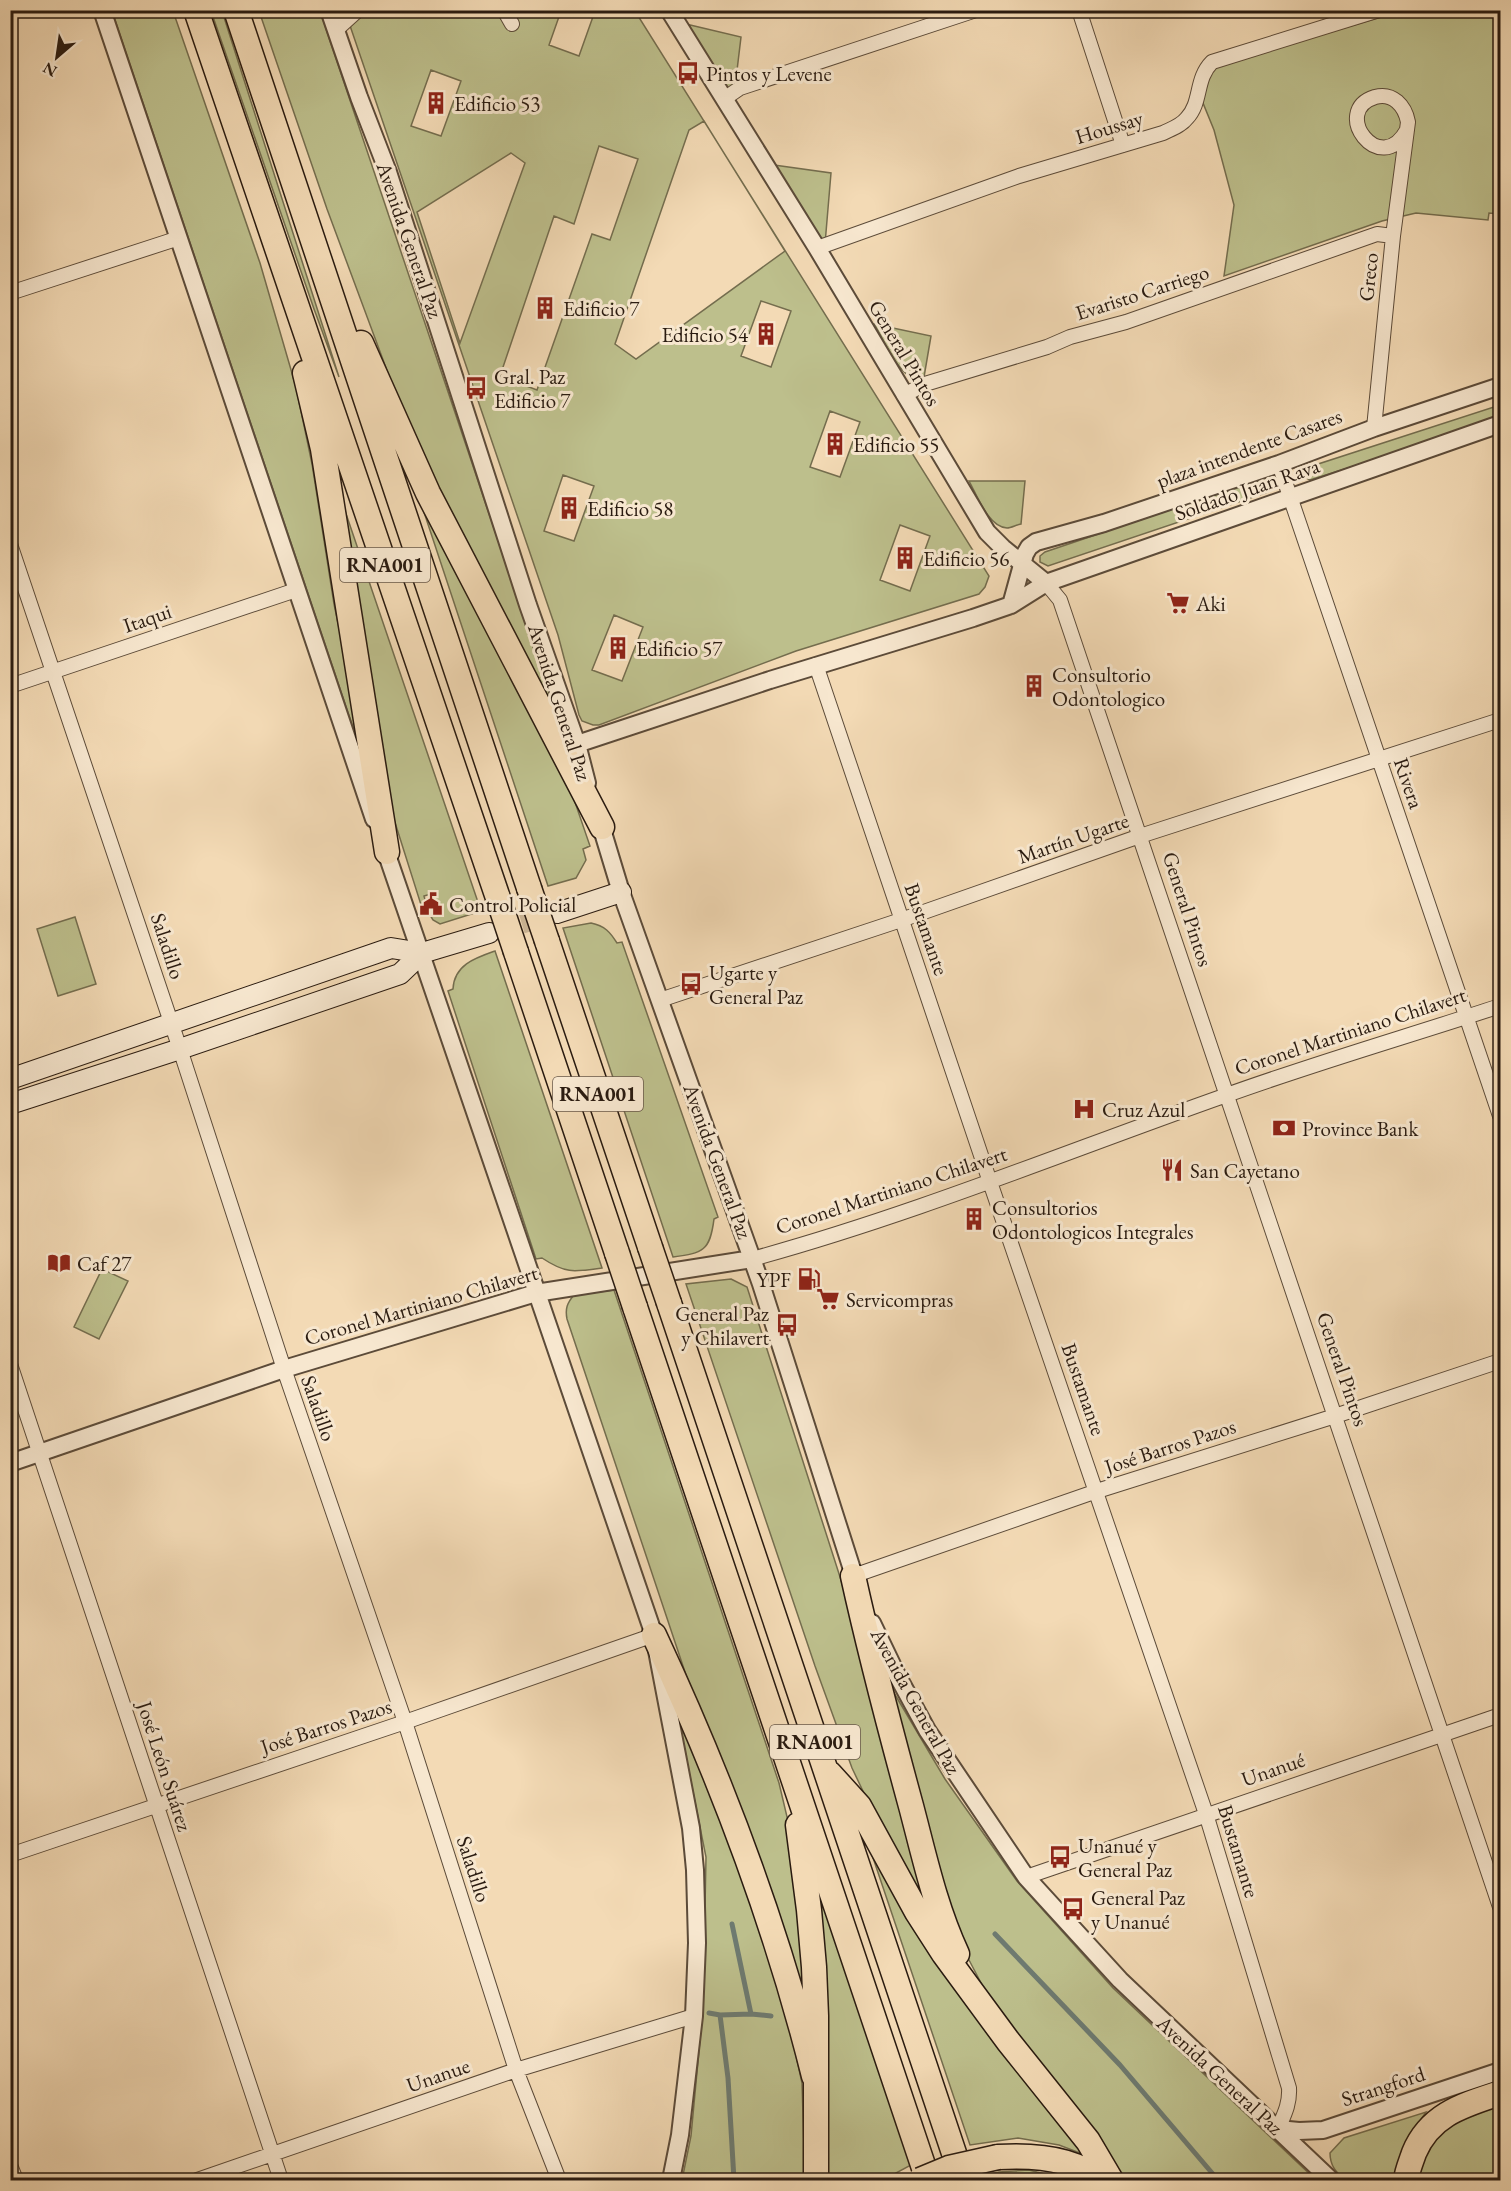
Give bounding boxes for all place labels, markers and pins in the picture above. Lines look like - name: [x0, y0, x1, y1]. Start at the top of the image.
- bus stop icon: Pintos y Levene: [675, 60, 701, 86]
- place label: Pintos y Levene: [706, 60, 832, 87]
- building icon: Edificio 53: [423, 90, 449, 116]
- place label: Edificio 53: [454, 90, 540, 117]
- building icon: Edificio 7: [532, 295, 558, 321]
- place label: Edificio 7: [563, 295, 640, 322]
- place label: Edificio 54: [662, 321, 749, 348]
- building icon: Edificio 54: [753, 321, 779, 347]
- place label: Gral. Paz Edificio 7: [494, 363, 571, 414]
- bus stop icon: Gral. Paz Edificio 7: [463, 375, 489, 401]
- building icon: Edificio 55: [822, 431, 848, 457]
- place label: Edificio 55: [853, 431, 939, 458]
- building icon: Edificio 58: [556, 495, 582, 521]
- place label: Edificio 58: [587, 495, 673, 522]
- building icon: Edificio 56: [892, 545, 918, 571]
- place label: Edificio 56: [923, 545, 1009, 572]
- supermarket icon: Aki: [1165, 590, 1191, 616]
- place label: Aki: [1195, 590, 1226, 617]
- building icon: Edificio 57: [605, 635, 631, 661]
- place label: Edificio 57: [636, 635, 723, 662]
- place label: Consultorio Odontologico: [1052, 661, 1165, 712]
- building icon: Consultorio Odontologico: [1021, 673, 1047, 699]
- public building icon: Control Policial: [418, 891, 444, 917]
- place label: Control Policial: [449, 891, 576, 918]
- place label: Ugarte y General Paz: [709, 959, 803, 1010]
- bus stop icon: Ugarte y General Paz: [678, 971, 704, 997]
- hospital icon: Cruz Azul: [1071, 1096, 1097, 1122]
- place label: Cruz Azul: [1102, 1096, 1185, 1123]
- bank icon: Province Bank: [1271, 1115, 1297, 1141]
- place label: Province Bank: [1302, 1115, 1419, 1142]
- restaurant icon: San Cayetano: [1159, 1157, 1185, 1183]
- place label: San Cayetano: [1190, 1157, 1300, 1184]
- place label: Consultorios Odontologicos Integrales: [992, 1194, 1194, 1245]
- building icon: Consultorios Odontologicos Integrales: [961, 1206, 987, 1232]
- library icon: Caf 27: [46, 1250, 72, 1276]
- place label: Caf 27: [77, 1250, 132, 1277]
- place label: YPF: [757, 1266, 791, 1293]
- fuel station icon: YPF: [796, 1266, 822, 1292]
- supermarket icon: Servicompras: [815, 1286, 841, 1312]
- place label: Servicompras: [846, 1286, 953, 1313]
- place label: General Paz y Chilavert: [675, 1300, 769, 1351]
- bus stop icon: General Paz y Chilavert: [774, 1312, 800, 1338]
- place label: Unanué y General Paz: [1078, 1832, 1172, 1883]
- bus stop icon: Unanué y General Paz: [1047, 1844, 1073, 1870]
- place label: General Paz y Unanué: [1091, 1884, 1185, 1935]
- bus stop icon: General Paz y Unanué: [1060, 1896, 1086, 1922]

